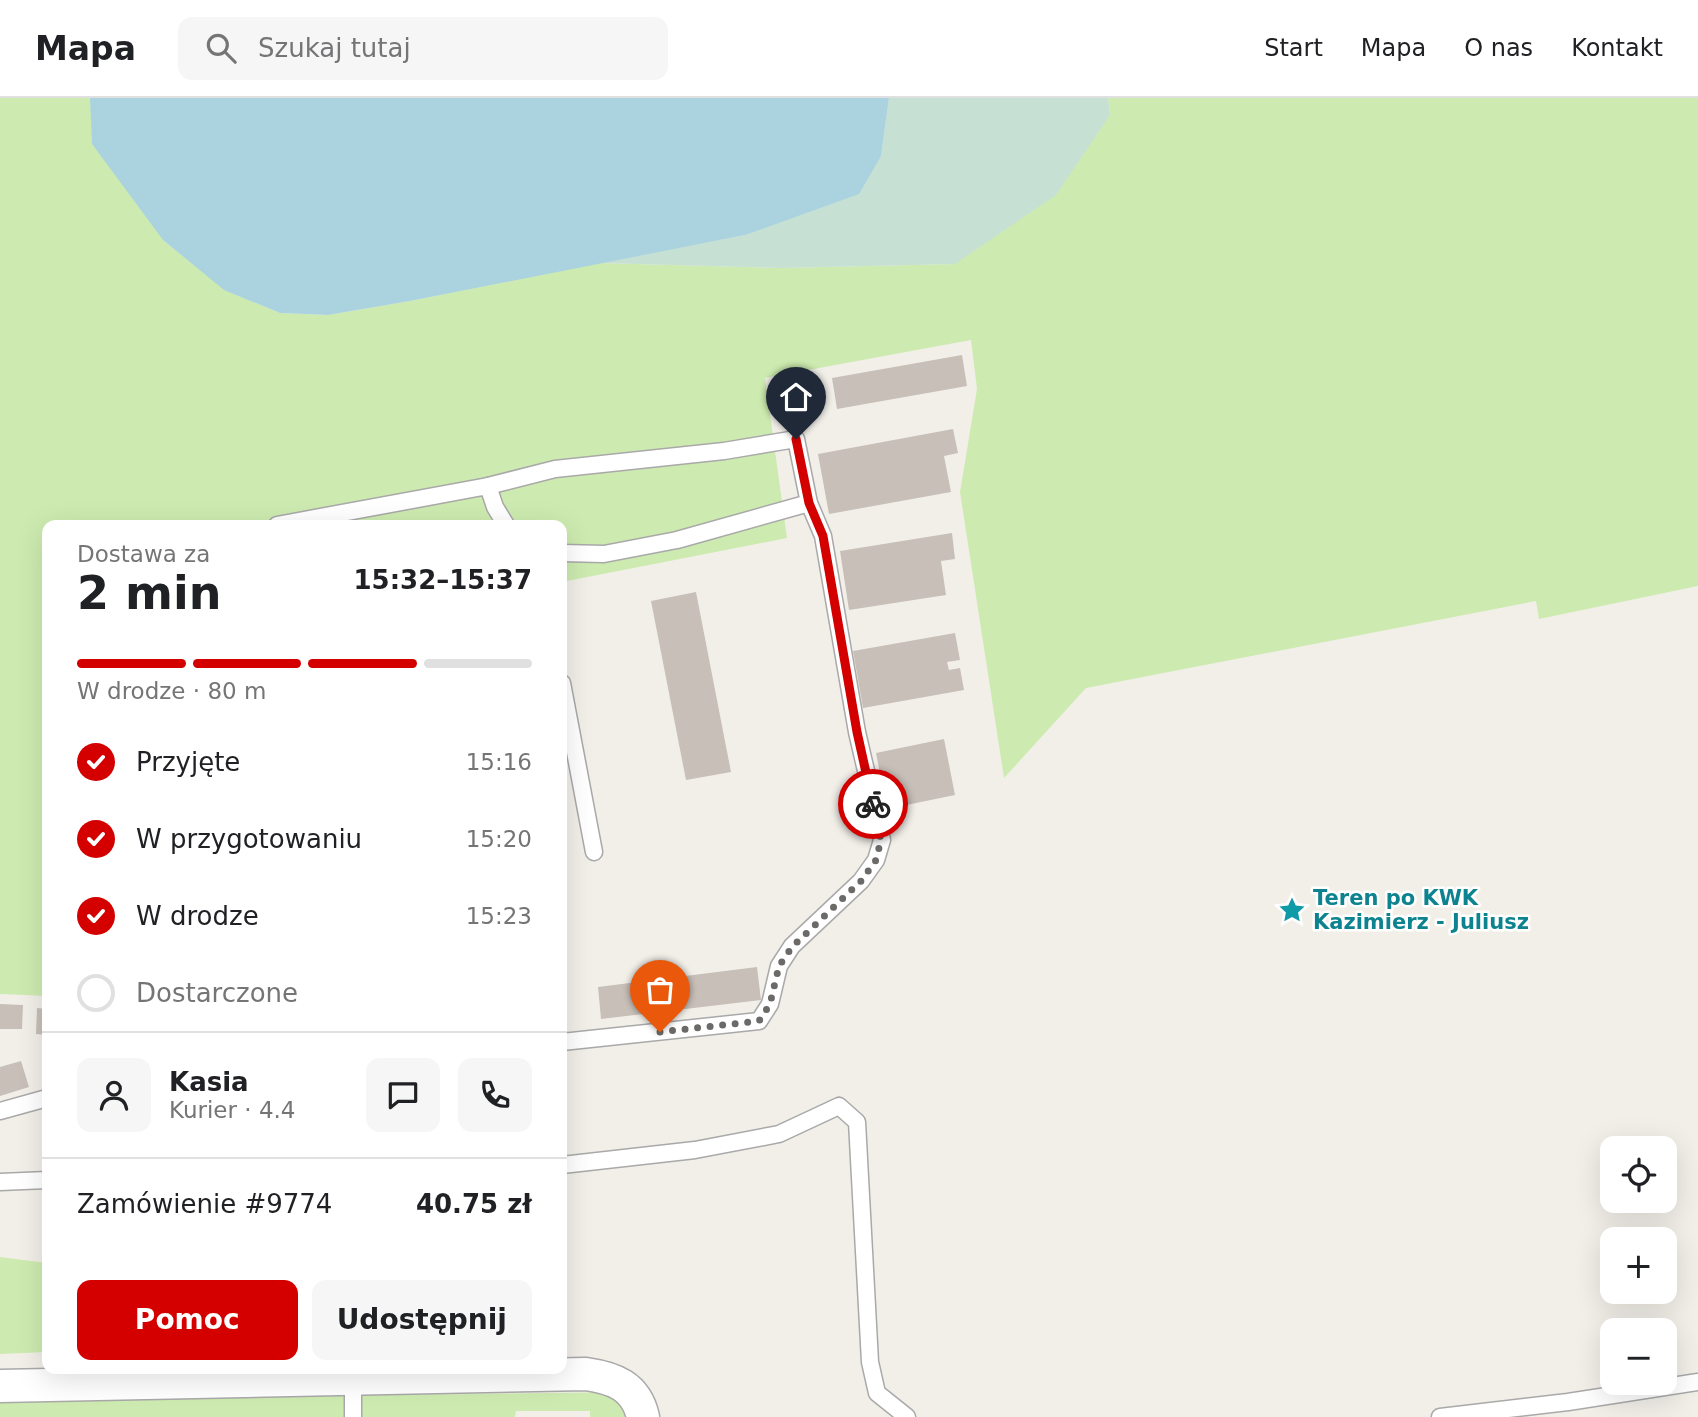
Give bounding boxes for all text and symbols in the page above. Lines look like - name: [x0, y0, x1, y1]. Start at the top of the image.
- search box: [178, 17, 668, 80]
- text: Mapa: [35, 29, 136, 68]
- icon: search: [202, 29, 240, 67]
- text: Szukaj tutaj: [258, 33, 411, 63]
- text: Start: [1264, 34, 1323, 62]
- text: Mapa: [1361, 34, 1426, 62]
- text: O nas: [1464, 34, 1533, 62]
- text: Kontakt: [1571, 34, 1663, 62]
- pin: [766, 367, 826, 439]
- icon: home: [777, 378, 815, 416]
- text: Dostawa za: [77, 541, 210, 567]
- text: 15:32–15:37: [353, 565, 532, 595]
- text: 2 min: [77, 566, 221, 620]
- text: W drodze · 80 m: [77, 678, 266, 704]
- icon: check: [77, 743, 115, 781]
- text: Przyjęte: [136, 747, 240, 777]
- text: 15:16: [466, 749, 532, 775]
- courier: [838, 769, 908, 839]
- icon: bike: [854, 785, 892, 823]
- icon: check: [77, 820, 115, 858]
- text: W przygotowaniu: [136, 824, 362, 854]
- text: 15:20: [466, 826, 532, 852]
- place label: Teren po KWK Kazimierz - Juliusz: [1313, 886, 1529, 934]
- place icon: Teren po KWK Kazimierz - Juliusz: [1277, 895, 1307, 925]
- icon: check: [77, 897, 115, 935]
- text: W drodze: [136, 901, 259, 931]
- text: 15:23: [466, 903, 532, 929]
- pin: [630, 960, 690, 1032]
- icon: bag: [641, 971, 679, 1009]
- text: Dostarczone: [136, 978, 298, 1008]
- button: person: [77, 1058, 151, 1132]
- button: chat: [366, 1058, 440, 1132]
- button: phone: [458, 1058, 532, 1132]
- text: Kasia: [169, 1067, 249, 1097]
- text: Kurier · 4.4: [169, 1097, 295, 1123]
- map controls: [1600, 1136, 1677, 1395]
- button: locate: [1600, 1136, 1677, 1213]
- text: Zamówienie #9774: [77, 1189, 332, 1219]
- text: 40.75 zł: [416, 1189, 532, 1219]
- button: +: [1600, 1227, 1677, 1304]
- button: Pomoc: [77, 1280, 298, 1360]
- button: Udostępnij: [312, 1280, 532, 1360]
- button: −: [1600, 1318, 1677, 1395]

